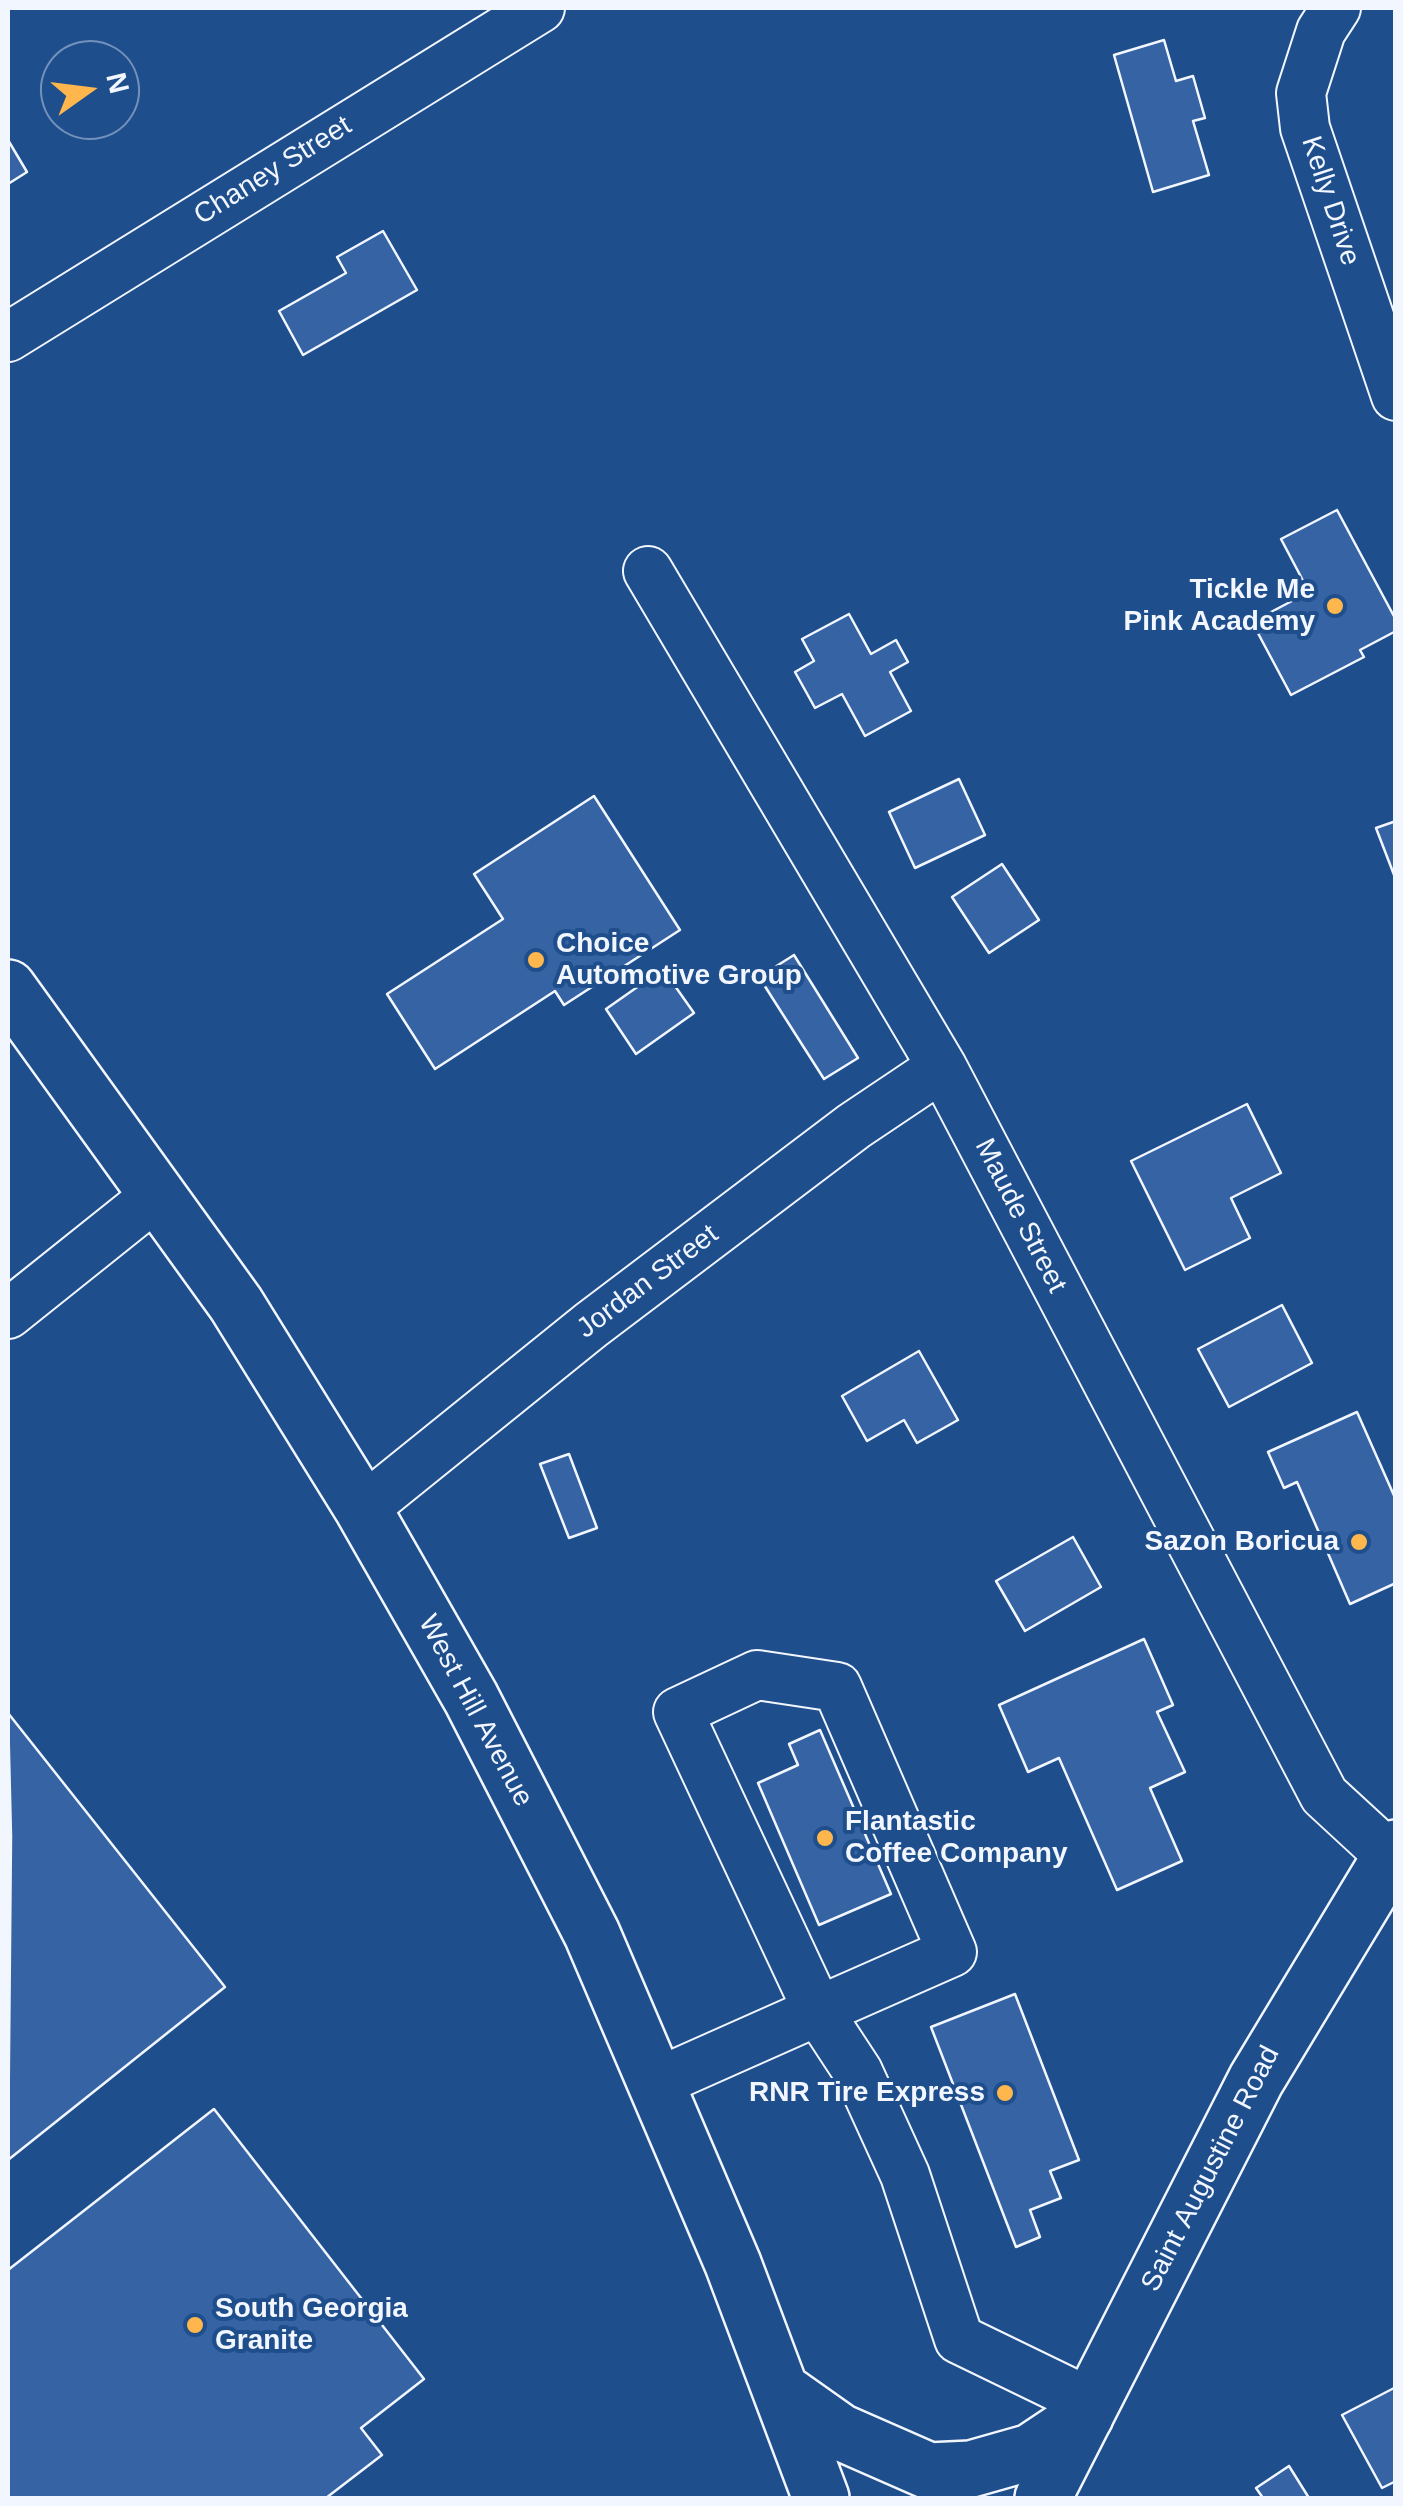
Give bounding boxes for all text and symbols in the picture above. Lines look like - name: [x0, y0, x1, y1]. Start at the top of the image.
- north arrow: [40, 40, 140, 140]
- text: N: [100, 70, 135, 97]
- street label: Chaney Street: [188, 109, 358, 233]
- street label: Kelly Drive: [1293, 132, 1367, 270]
- place label: Tickle Me Pink Academy: [1124, 573, 1315, 639]
- marker: Tickle Me Pink Academy: [1324, 595, 1346, 617]
- place label: Choice Automotive Group: [556, 927, 802, 993]
- marker: Choice Automotive Group: [525, 949, 547, 971]
- street label: Maude Street: [967, 1133, 1073, 1299]
- street label: Jordan Street: [571, 1218, 725, 1346]
- place label: Sazon Boricua: [1145, 1525, 1339, 1559]
- marker: Sazon Boricua: [1348, 1531, 1370, 1553]
- street label: West Hill Avenue: [410, 1609, 540, 1813]
- place label: Flantastic Coffee Company: [845, 1805, 1067, 1871]
- marker: Flantastic Coffee Company: [814, 1827, 836, 1849]
- street label: Saint Augustine Road: [1135, 2041, 1287, 2297]
- place label: RNR Tire Express: [749, 2076, 985, 2110]
- marker: RNR Tire Express: [994, 2082, 1016, 2104]
- place label: South Georgia Granite: [215, 2292, 408, 2358]
- marker: South Georgia Granite: [184, 2314, 206, 2336]

